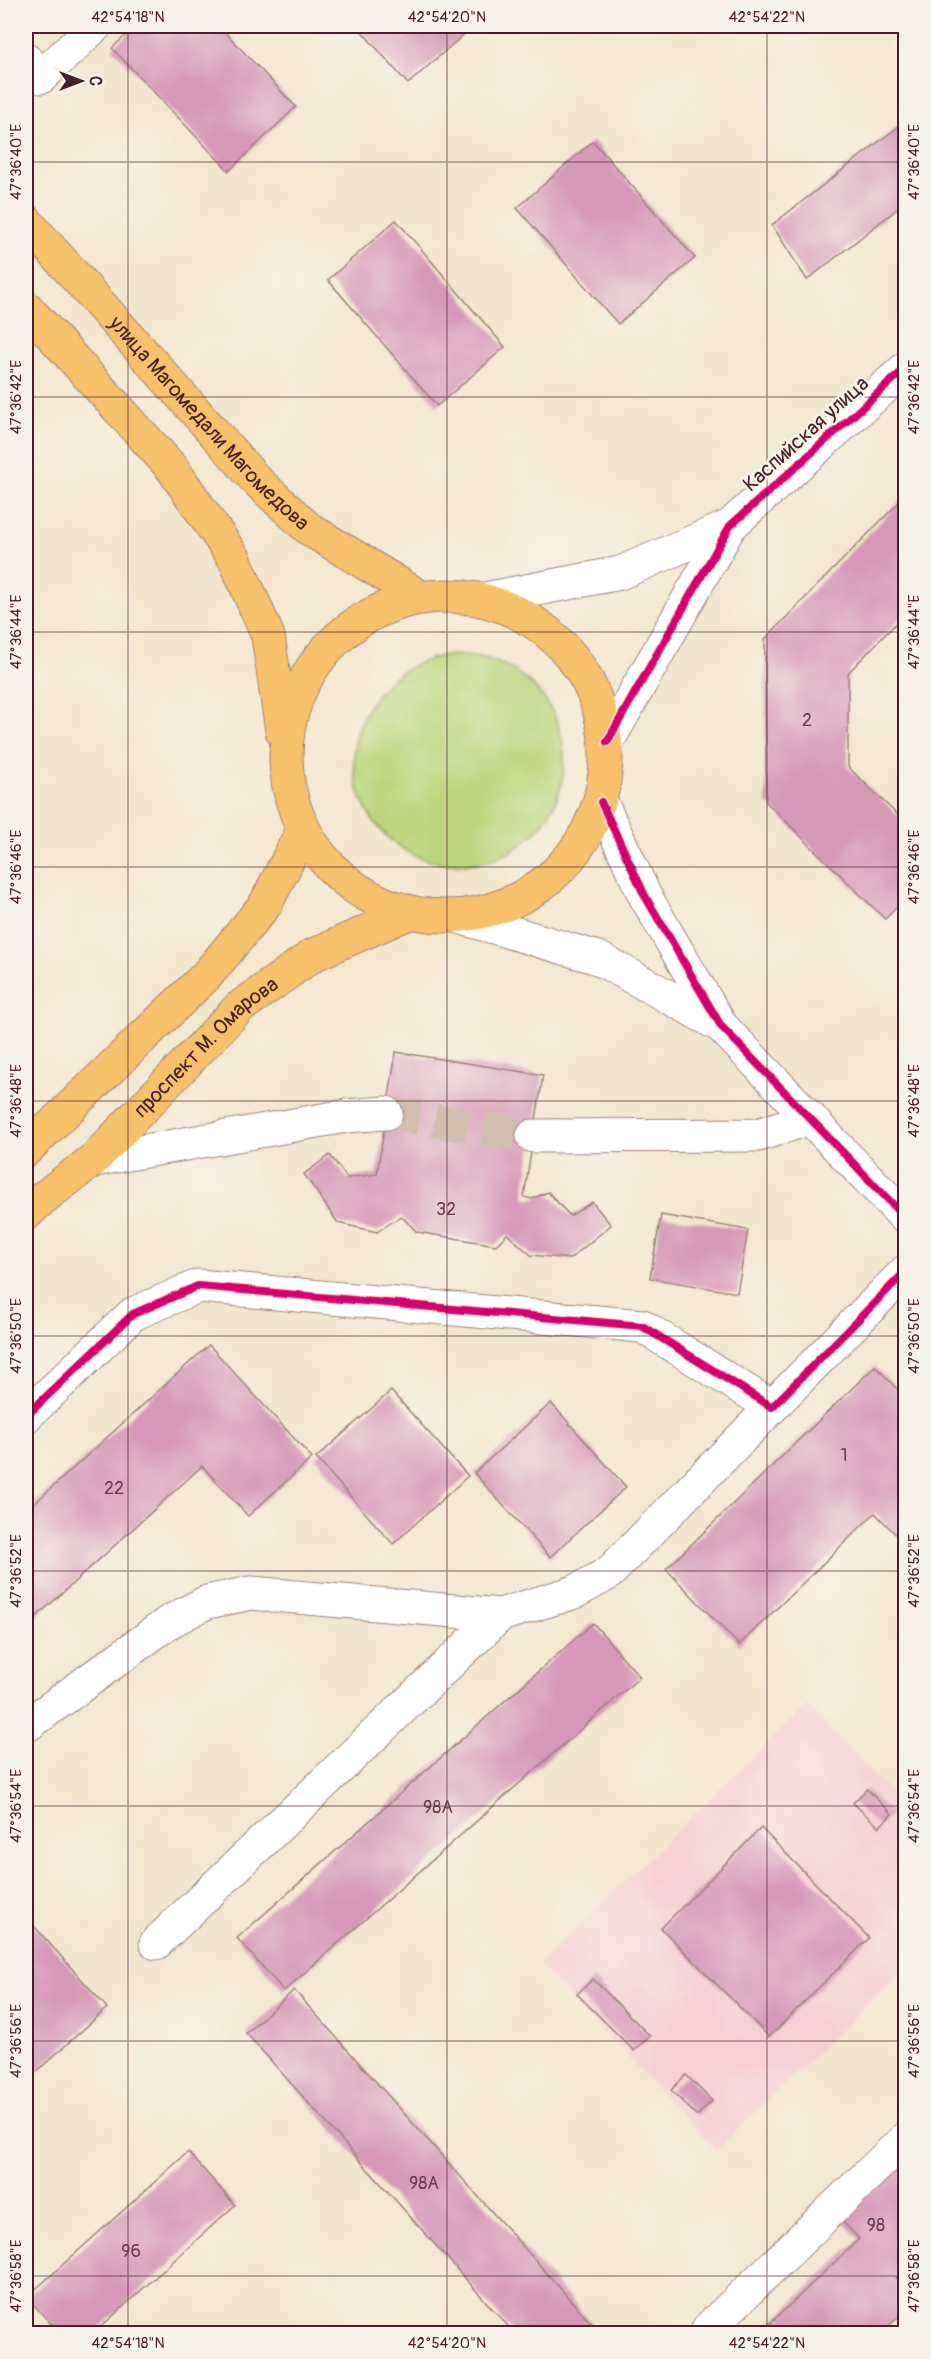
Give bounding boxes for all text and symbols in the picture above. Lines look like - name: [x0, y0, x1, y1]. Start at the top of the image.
- text: 42°54'18"N: [91, 8, 165, 27]
- text: 42°54'20"N: [408, 8, 486, 27]
- text: 42°54'22"N: [729, 8, 805, 27]
- north arrow: [51, 51, 111, 111]
- text: С: [85, 76, 105, 86]
- text: 47°36'40"E: [7, 124, 26, 200]
- text: 47°36'40"E: [905, 124, 924, 200]
- street label: улица Магомедали Магомедова: [102, 309, 315, 536]
- text: 47°36'42"E: [7, 360, 26, 434]
- text: 47°36'42"E: [905, 360, 924, 434]
- street label: Каспийская улица: [737, 370, 875, 498]
- text: 47°36'44"E: [7, 595, 26, 669]
- text: 47°36'44"E: [905, 595, 924, 669]
- house number: 2: [802, 709, 812, 732]
- text: 47°36'46"E: [7, 830, 26, 904]
- text: 47°36'46"E: [905, 830, 924, 904]
- street label: проспект М. Омарова: [127, 971, 283, 1123]
- text: 47°36'48"E: [7, 1064, 26, 1138]
- text: 47°36'48"E: [905, 1064, 924, 1138]
- house number: 32: [436, 1198, 456, 1221]
- text: 47°36'50"E: [7, 1298, 26, 1374]
- text: 47°36'50"E: [905, 1298, 924, 1374]
- house number: 1: [840, 1444, 848, 1467]
- house number: 22: [104, 1477, 124, 1500]
- text: 47°36'52"E: [7, 1534, 26, 1608]
- text: 47°36'52"E: [905, 1534, 924, 1608]
- text: 47°36'54"E: [7, 1769, 26, 1843]
- text: 47°36'54"E: [905, 1769, 924, 1843]
- house number: 98А: [423, 1796, 453, 1819]
- text: 47°36'56"E: [7, 2004, 26, 2078]
- text: 47°36'56"E: [905, 2004, 924, 2078]
- house number: 98А: [409, 2172, 439, 2195]
- house number: 98: [867, 2214, 885, 2237]
- text: 47°36'58"E: [7, 2239, 26, 2312]
- text: 47°36'58"E: [905, 2239, 924, 2312]
- house number: 96: [121, 2240, 141, 2263]
- text: 42°54'18"N: [91, 2334, 165, 2353]
- text: 42°54'20"N: [408, 2334, 486, 2353]
- text: 42°54'22"N: [729, 2334, 805, 2353]

